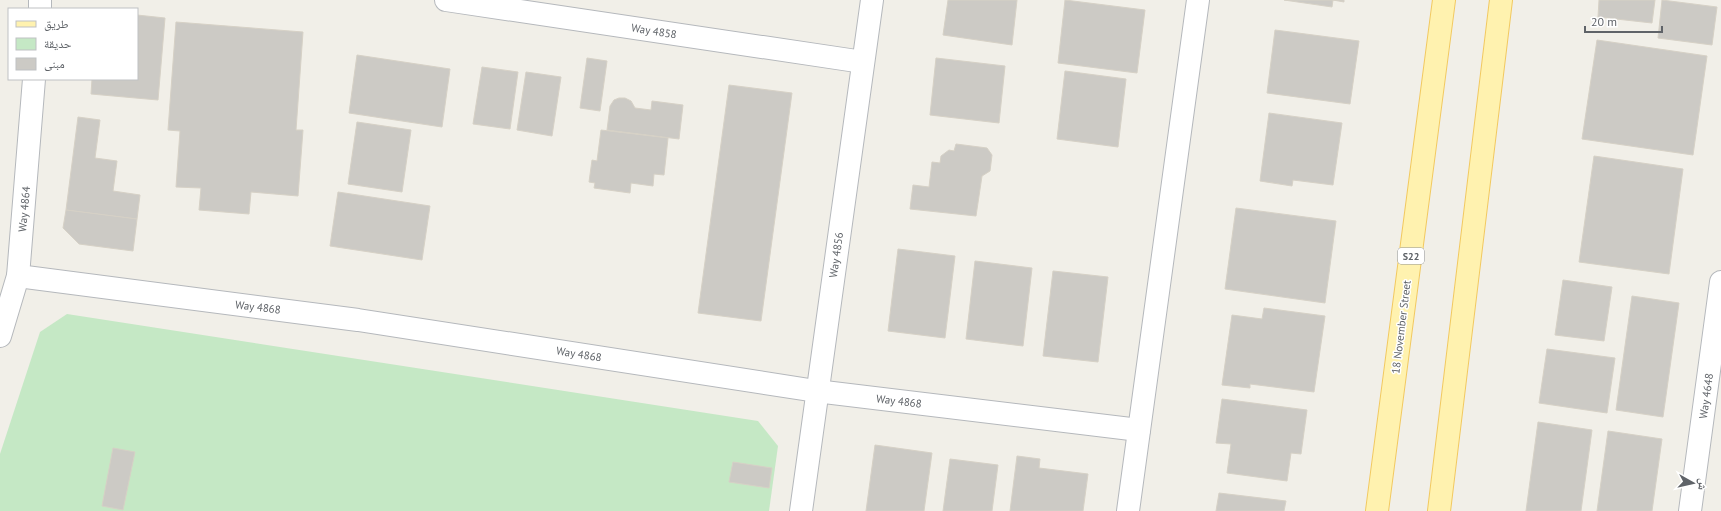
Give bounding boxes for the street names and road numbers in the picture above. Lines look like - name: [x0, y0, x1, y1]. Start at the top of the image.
- street label: Way 4858: [630, 21, 678, 41]
- street label: Way 4864: [15, 186, 33, 232]
- street label: Way 4856: [826, 231, 846, 279]
- road number: S22: [1398, 248, 1424, 264]
- street label: 18 November Street: [1388, 279, 1414, 375]
- street label: Way 4868: [234, 297, 282, 317]
- street label: Way 4868: [555, 344, 603, 364]
- street label: Way 4648: [1696, 372, 1716, 420]
- street label: Way 4868: [875, 391, 923, 411]

